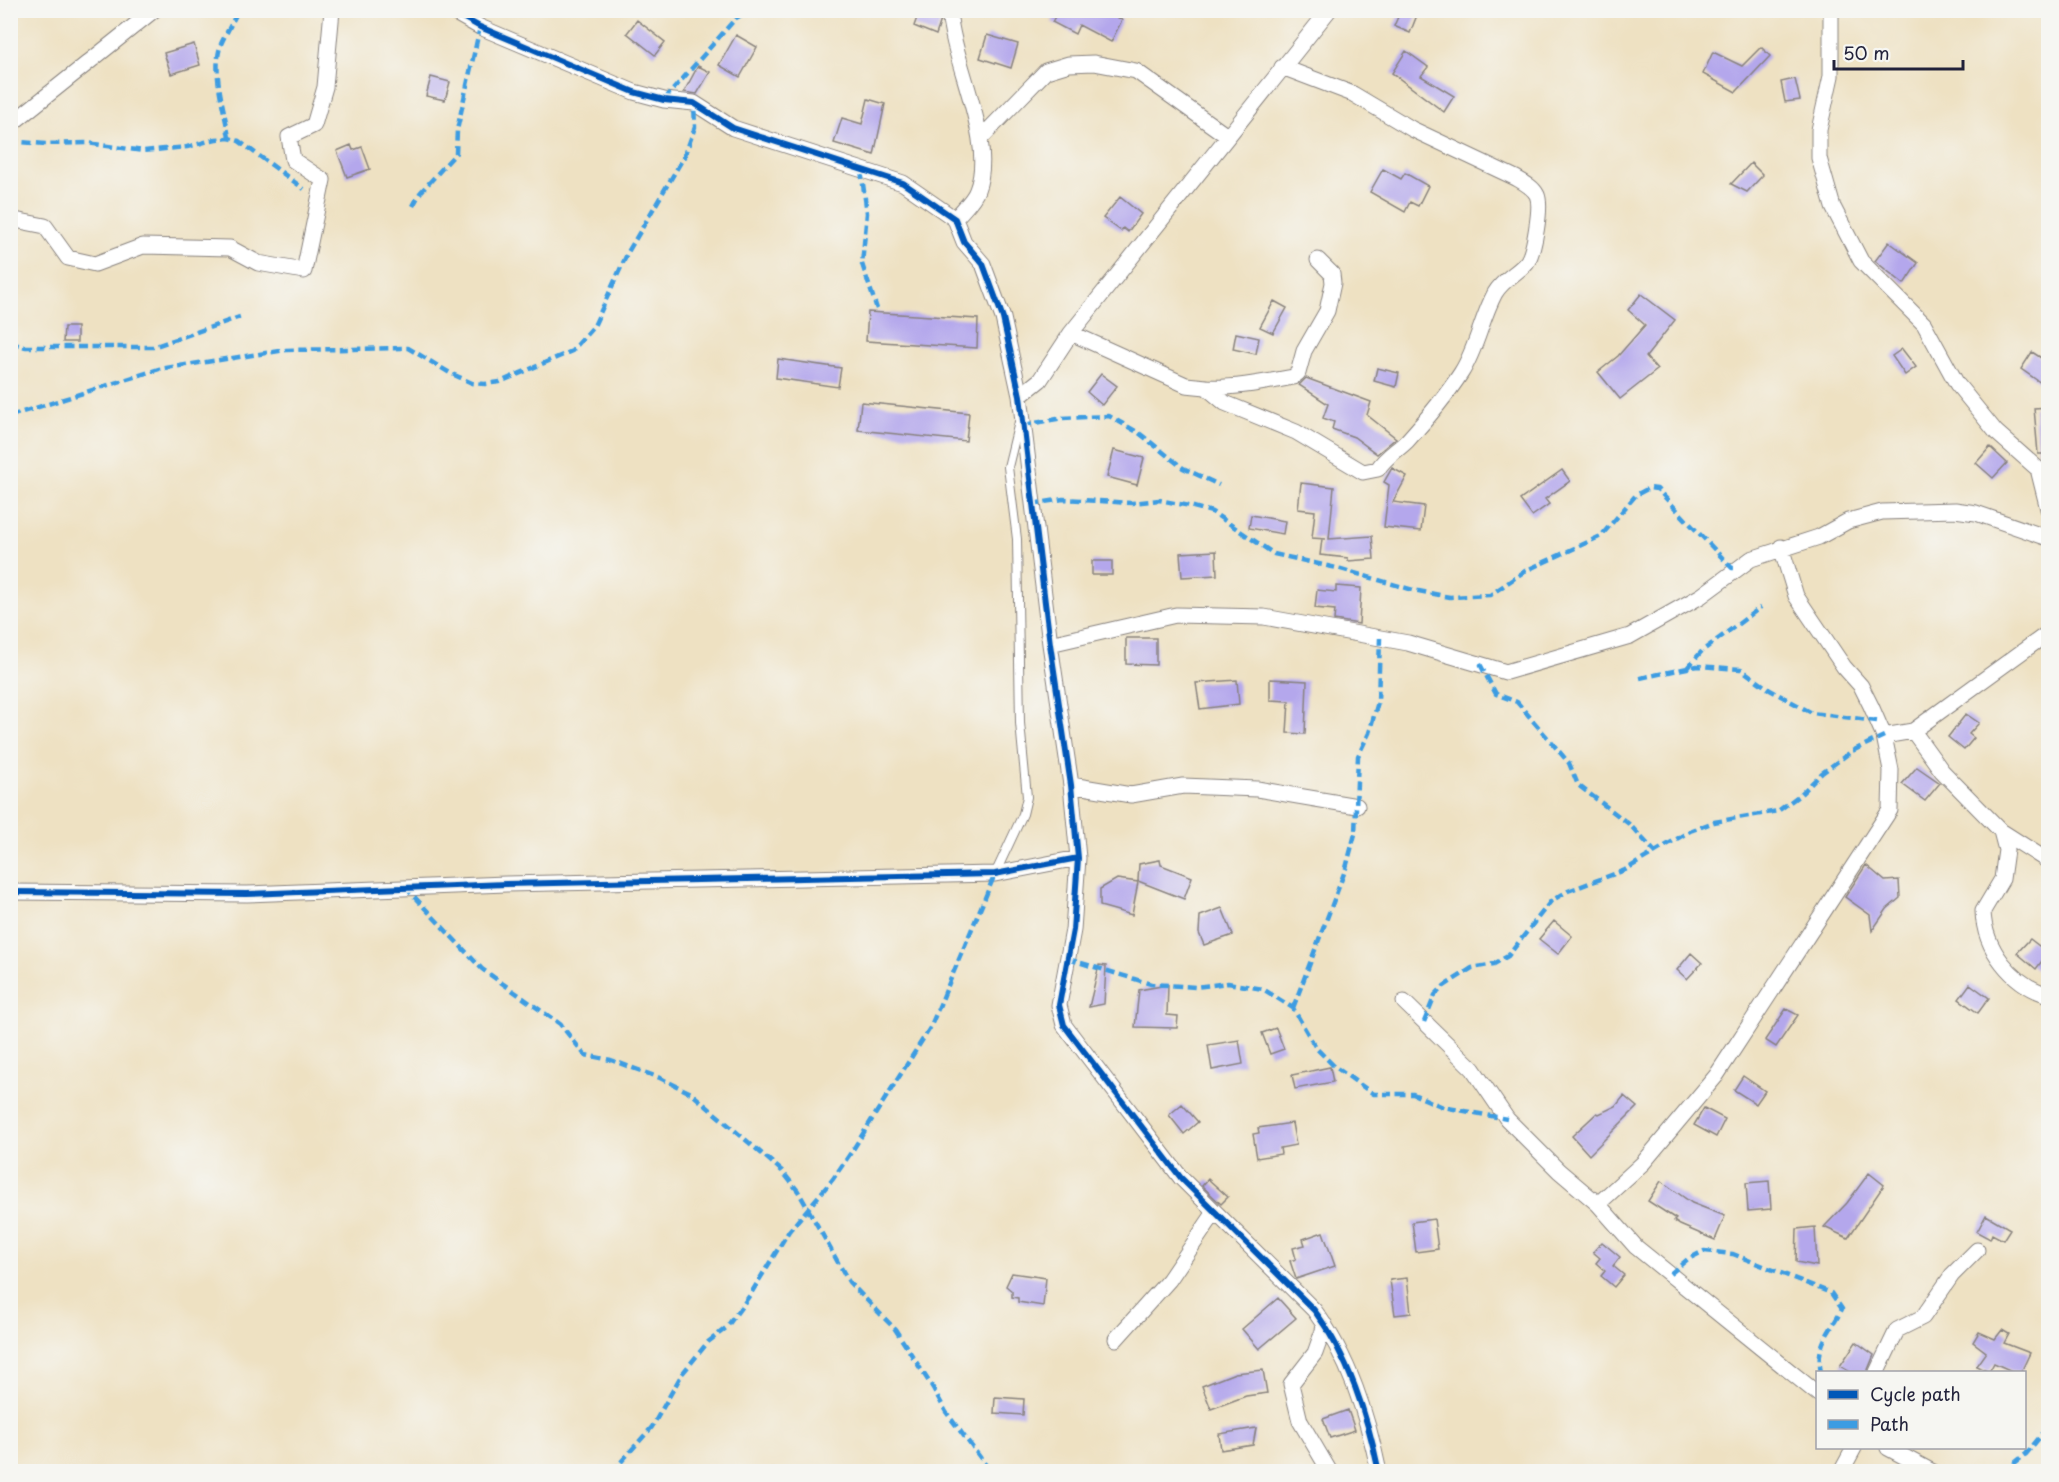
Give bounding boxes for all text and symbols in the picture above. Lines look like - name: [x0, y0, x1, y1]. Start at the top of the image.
- scale bar: [1834, 33, 1963, 71]
- text: 50 m: [1843, 39, 1890, 66]
- legend: [1816, 1371, 2026, 1449]
- text: Cycle path: [1870, 1380, 1961, 1407]
- text: Path: [1870, 1410, 1909, 1437]

